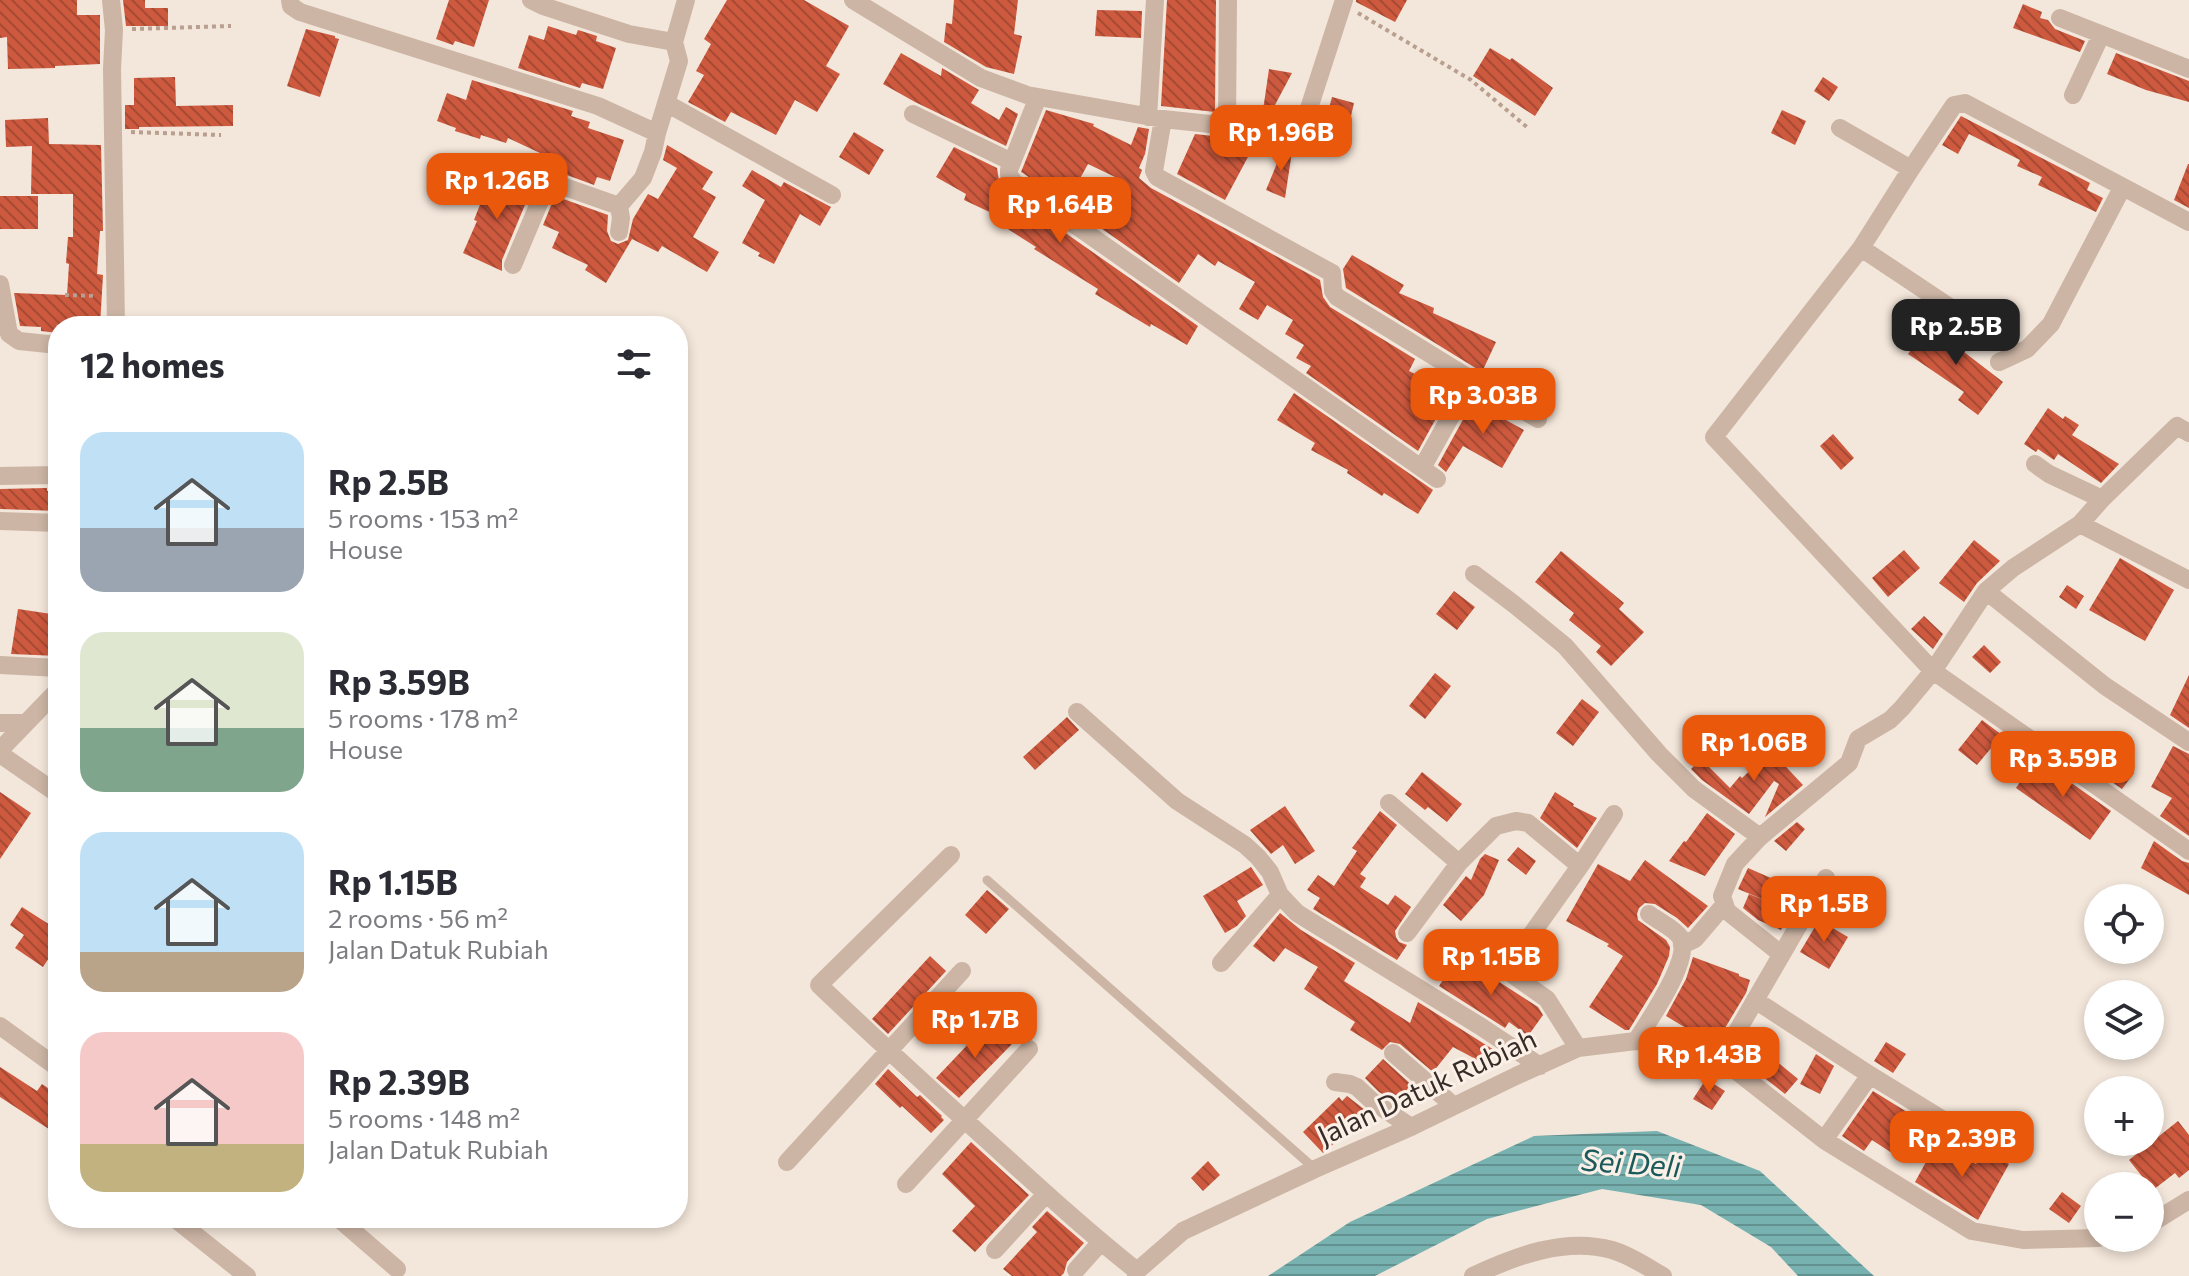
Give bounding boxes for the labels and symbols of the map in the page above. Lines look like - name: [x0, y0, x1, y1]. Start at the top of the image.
- pin: Rp 1.96B: [1198, 105, 1364, 173]
- pin: Rp 1.26B: [414, 153, 580, 221]
- pin: Rp 1.64B: [977, 177, 1143, 245]
- pin: Rp 2.5B: [1882, 299, 2030, 367]
- pin: Rp 3.03B: [1400, 368, 1566, 436]
- pin: Rp 1.06B: [1671, 715, 1837, 783]
- pin: Rp 3.59B: [1980, 731, 2146, 799]
- pin: Rp 1.5B: [1750, 876, 1898, 944]
- pin: Rp 1.15B: [1408, 929, 1574, 997]
- pin: Rp 1.7B: [901, 992, 1049, 1060]
- street label: Jalan Datuk Rubiah: [1312, 1020, 1541, 1152]
- pin: Rp 1.43B: [1626, 1027, 1792, 1095]
- pin: Rp 2.39B: [1879, 1111, 2045, 1179]
- water label: Sei Deli: [1580, 1140, 1684, 1184]

